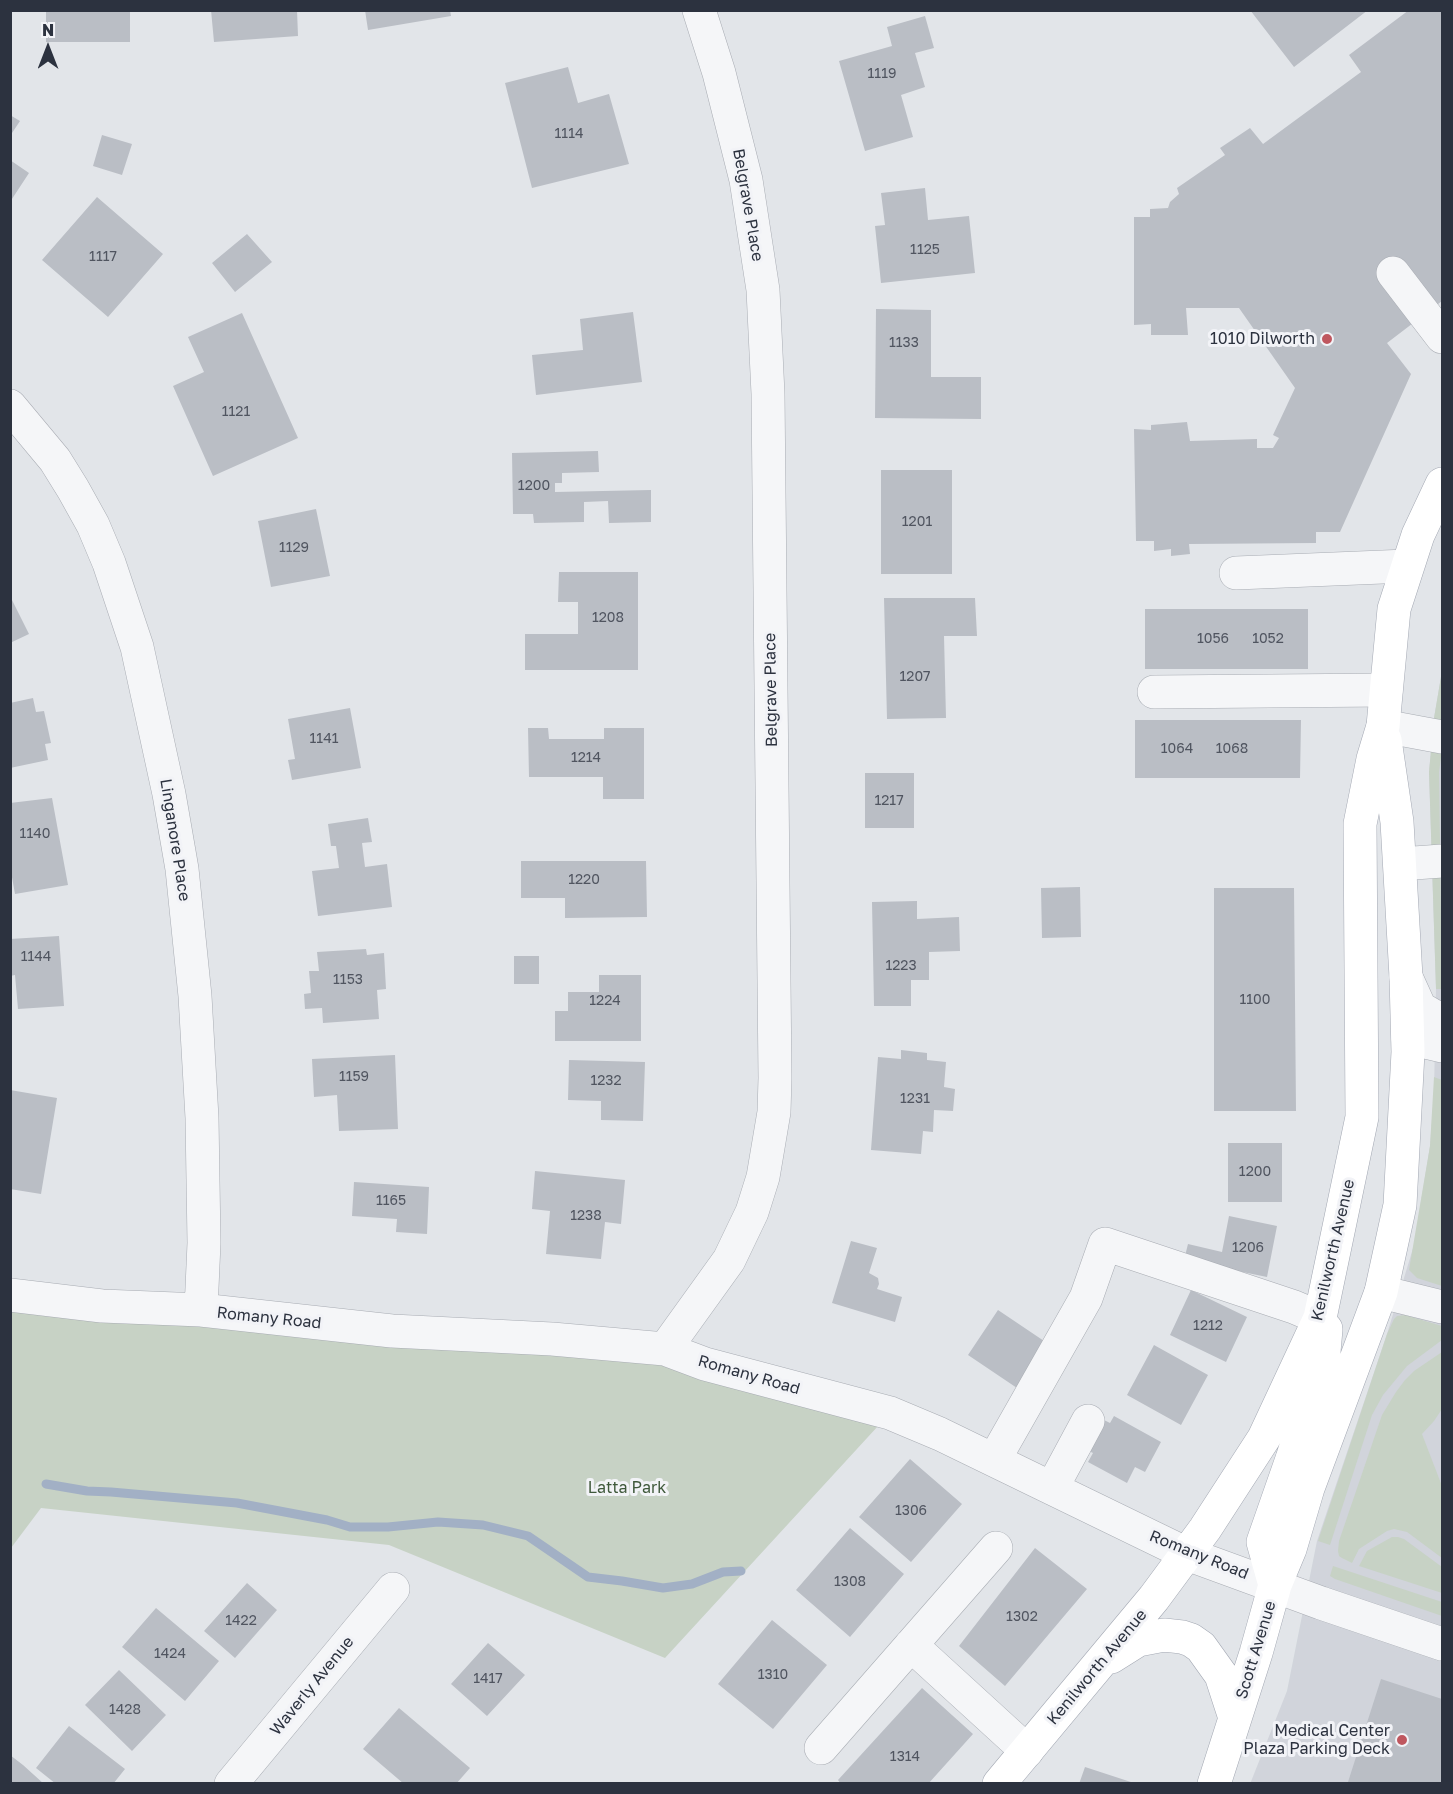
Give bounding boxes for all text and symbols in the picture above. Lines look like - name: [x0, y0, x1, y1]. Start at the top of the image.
- north arrow: [18, 18, 78, 78]
- text: N: [42, 20, 54, 40]
- house number: 1119: [868, 66, 896, 82]
- house number: 1114: [555, 126, 583, 142]
- street label: Belgrave Place: [729, 147, 767, 263]
- house number: 1125: [910, 242, 940, 258]
- house number: 1117: [89, 249, 117, 265]
- place label: 1010 Dilworth: [1210, 329, 1315, 349]
- marker: 1010 Dilworth: [1320, 332, 1334, 346]
- house number: 1133: [889, 335, 919, 351]
- house number: 1121: [222, 404, 250, 420]
- house number: 1200: [518, 478, 550, 494]
- house number: 1201: [902, 514, 932, 530]
- house number: 1129: [279, 540, 309, 556]
- house number: 1208: [592, 610, 624, 626]
- house number: 1056: [1197, 631, 1229, 647]
- house number: 1052: [1252, 631, 1284, 647]
- street label: Belgrave Place: [760, 633, 782, 747]
- house number: 1207: [899, 669, 931, 685]
- house number: 1141: [310, 731, 338, 747]
- house number: 1064: [1161, 741, 1193, 757]
- house number: 1068: [1216, 741, 1248, 757]
- house number: 1214: [571, 750, 601, 766]
- street label: Linganore Place: [156, 777, 194, 903]
- house number: 1217: [874, 793, 904, 809]
- house number: 1140: [20, 826, 50, 842]
- house number: 1220: [568, 872, 600, 888]
- house number: 1144: [21, 949, 51, 965]
- house number: 1223: [885, 958, 917, 974]
- house number: 1153: [333, 972, 363, 988]
- house number: 1100: [1240, 992, 1270, 1008]
- house number: 1224: [589, 993, 621, 1009]
- house number: 1159: [339, 1069, 369, 1085]
- house number: 1232: [590, 1073, 622, 1089]
- house number: 1231: [900, 1091, 930, 1107]
- house number: 1200: [1239, 1164, 1271, 1180]
- street label: Kenilworth Avenue: [1307, 1177, 1359, 1323]
- house number: 1165: [376, 1193, 406, 1209]
- house number: 1238: [570, 1208, 602, 1224]
- house number: 1206: [1232, 1240, 1264, 1256]
- street label: Romany Road: [216, 1303, 322, 1333]
- house number: 1212: [1193, 1318, 1223, 1334]
- street label: Romany Road: [696, 1351, 802, 1399]
- park label: Latta Park: [588, 1478, 666, 1498]
- house number: 1306: [895, 1503, 927, 1519]
- street label: Romany Road: [1147, 1526, 1251, 1584]
- house number: 1308: [834, 1574, 866, 1590]
- street label: Scott Avenue: [1232, 1599, 1280, 1701]
- street label: Kenilworth Avenue: [1043, 1605, 1151, 1729]
- house number: 1302: [1006, 1609, 1038, 1625]
- house number: 1422: [225, 1613, 257, 1629]
- street label: Waverly Avenue: [266, 1633, 358, 1739]
- house number: 1424: [154, 1646, 186, 1662]
- house number: 1310: [758, 1667, 788, 1683]
- house number: 1417: [473, 1671, 503, 1687]
- house number: 1428: [109, 1702, 141, 1718]
- place label: Medical Center Plaza Parking Deck: [1243, 1721, 1390, 1759]
- marker: Medical Center Plaza Parking Deck: [1395, 1733, 1409, 1747]
- house number: 1314: [890, 1749, 920, 1765]

